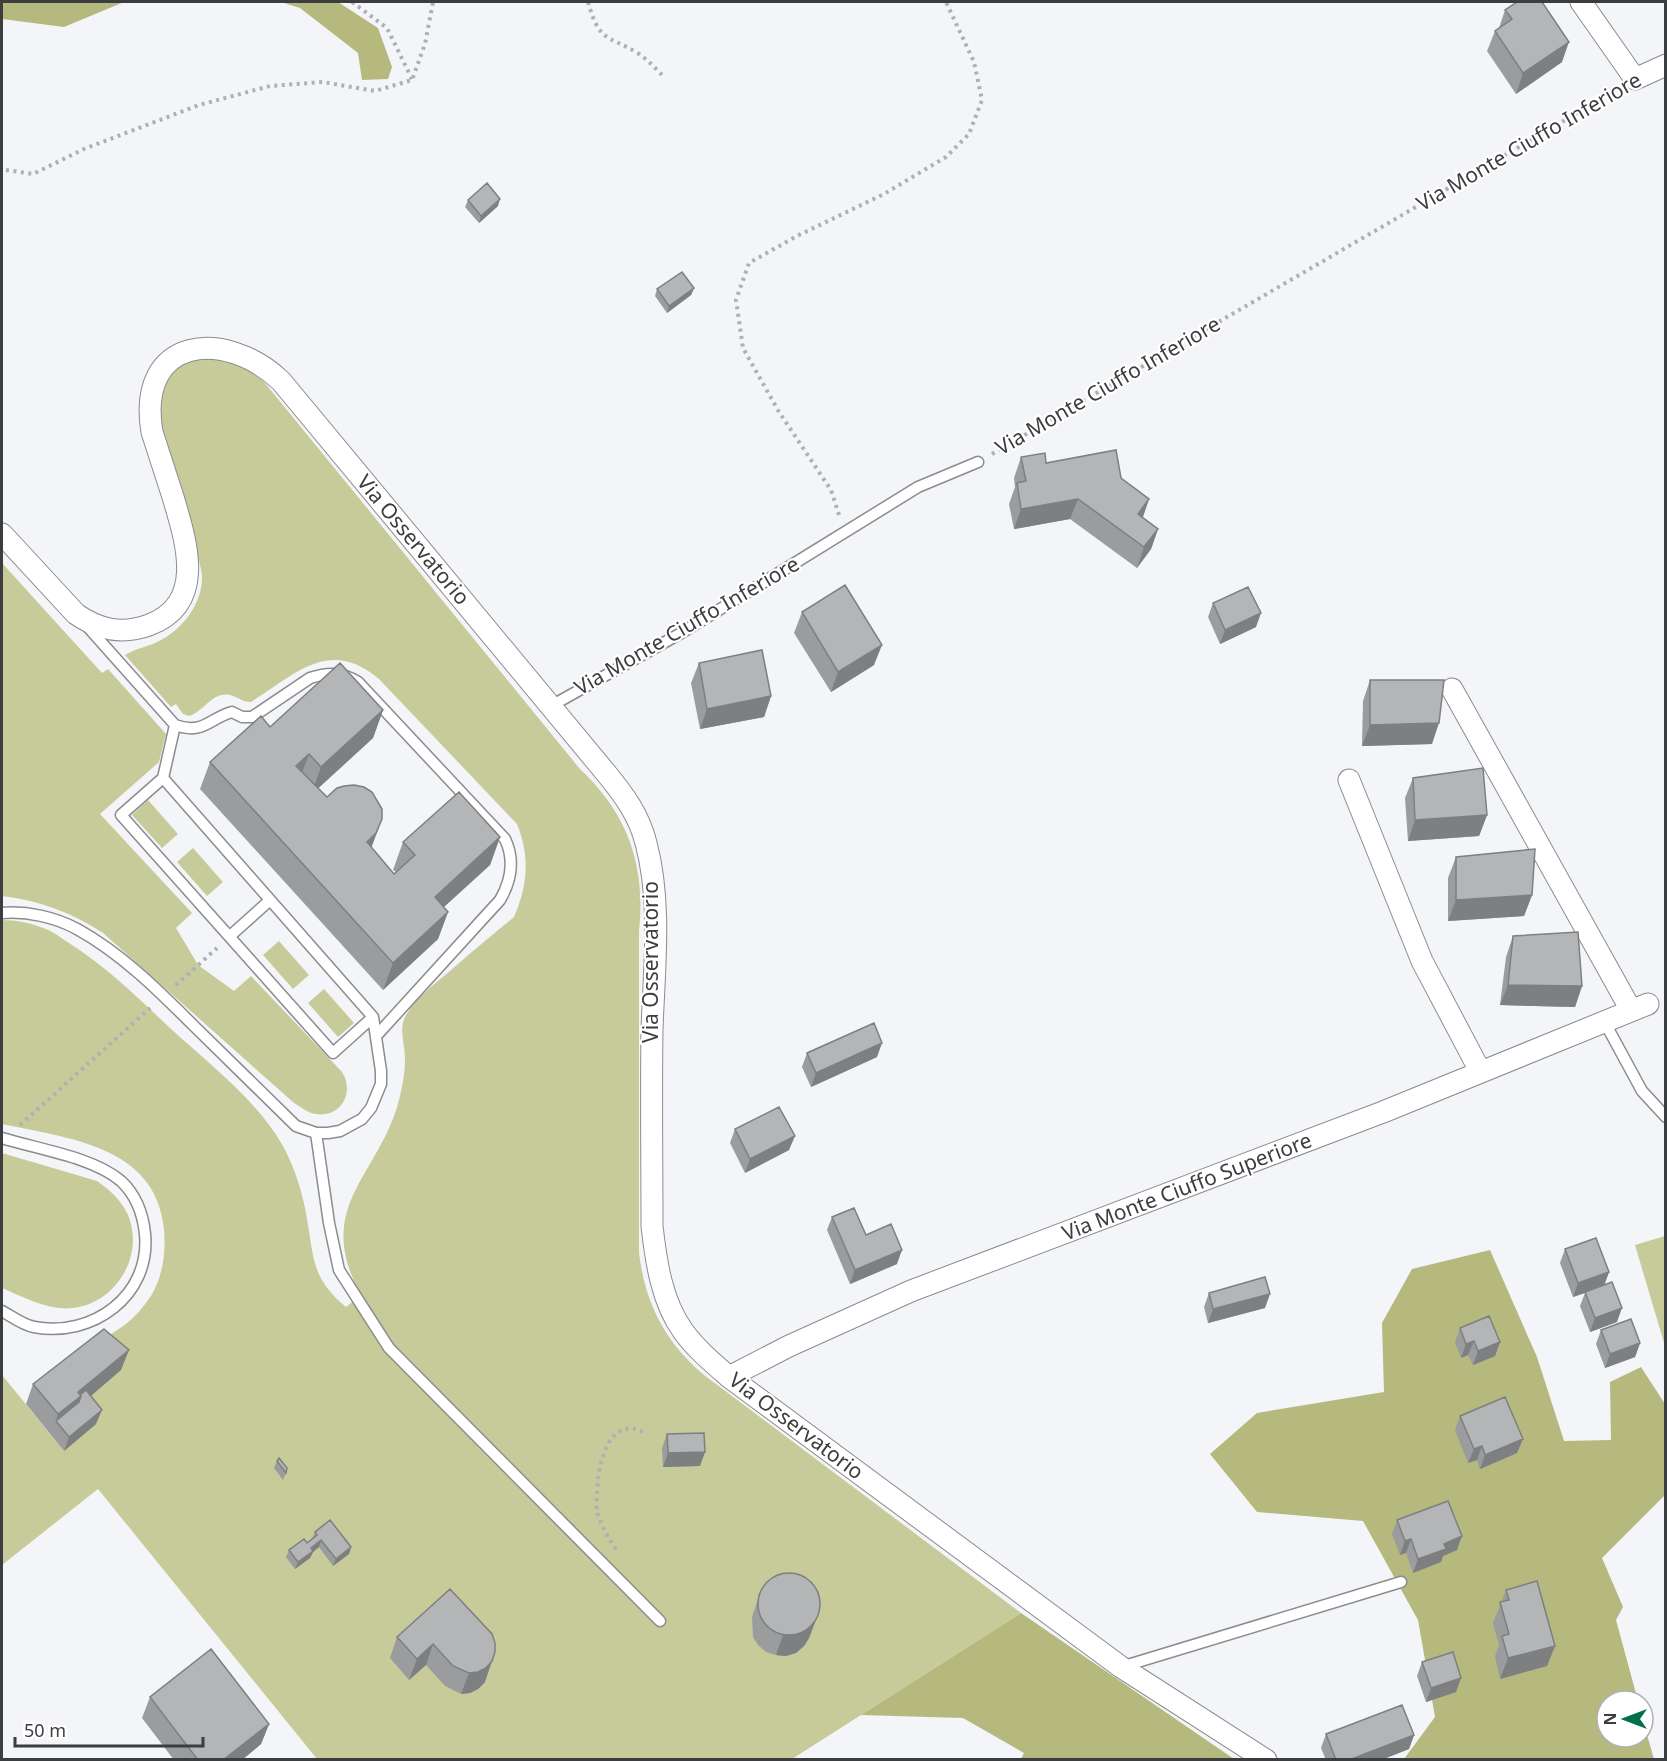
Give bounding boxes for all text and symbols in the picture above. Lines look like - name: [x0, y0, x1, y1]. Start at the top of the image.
- street label: Via Monte Ciuffo Inferiore: [1411, 65, 1646, 217]
- street label: Via Monte Ciuffo Inferiore: [990, 309, 1225, 461]
- street label: Via Osservatorio: [351, 468, 477, 610]
- street label: Via Monte Ciuffo Inferiore: [569, 549, 804, 701]
- street label: Via Osservatorio: [636, 881, 664, 1043]
- street label: Via Monte Ciuffo Superiore: [1058, 1125, 1316, 1247]
- street label: Via Osservatorio: [724, 1365, 870, 1485]
- north arrow: [1595, 1689, 1655, 1749]
- scale bar: [15, 1710, 202, 1748]
- text: N: [1599, 1712, 1621, 1726]
- text: 50 m: [24, 1718, 66, 1742]

